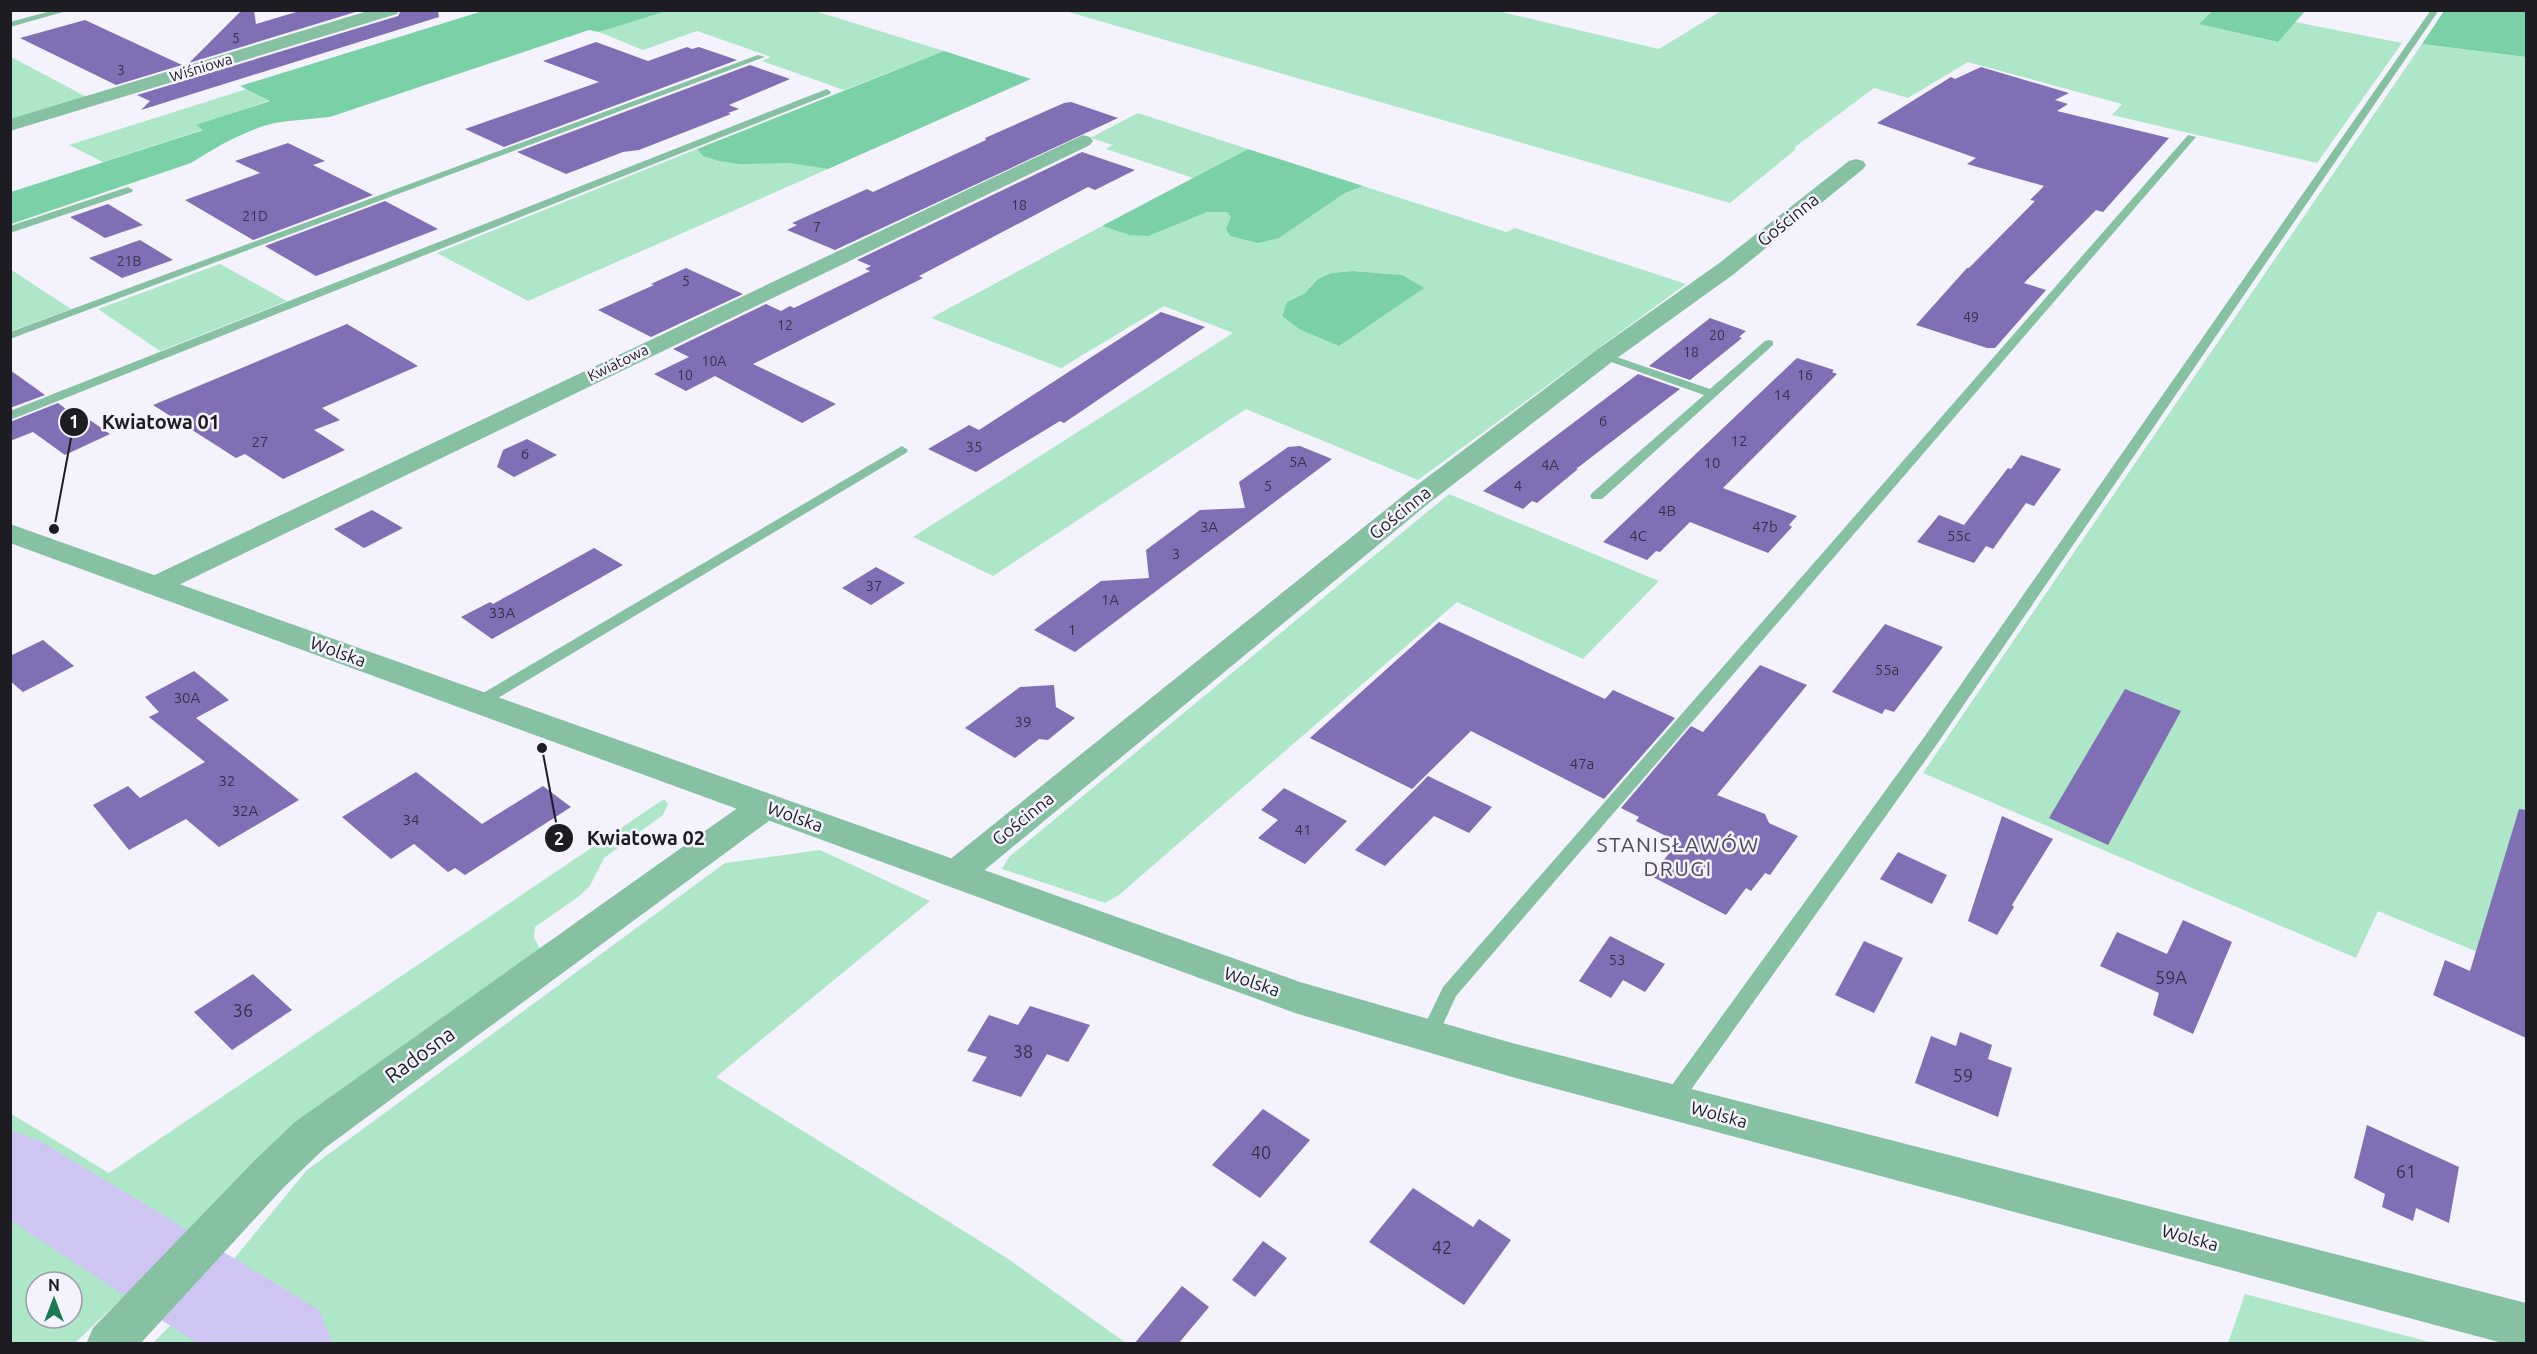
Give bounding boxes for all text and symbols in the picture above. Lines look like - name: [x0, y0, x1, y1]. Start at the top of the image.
- house number: 5: [232, 30, 240, 46]
- street label: Wiśniowa: [167, 50, 234, 85]
- house number: 3: [117, 62, 125, 78]
- street label: Gościnna: [1753, 189, 1822, 250]
- house number: 18: [1011, 197, 1027, 213]
- house number: 21D: [242, 208, 268, 224]
- house number: 7: [813, 219, 821, 235]
- house number: 21B: [117, 253, 141, 269]
- house number: 5: [682, 273, 690, 289]
- house number: 49: [1963, 309, 1979, 325]
- house number: 12: [777, 317, 793, 333]
- house number: 20: [1709, 327, 1725, 343]
- street label: Kwiatowa: [585, 341, 651, 385]
- house number: 18: [1683, 344, 1699, 360]
- house number: 10A: [702, 353, 726, 369]
- house number: 10: [677, 367, 693, 383]
- house number: 16: [1797, 367, 1813, 383]
- house number: 14: [1774, 386, 1790, 403]
- callout: Kwiatowa 01: [59, 403, 232, 441]
- text: Kwiatowa 01: [102, 410, 220, 433]
- text: 1: [69, 411, 79, 431]
- house number: 6: [1599, 412, 1607, 429]
- house number: 12: [1731, 432, 1747, 449]
- house number: 27: [252, 433, 268, 450]
- house number: 35: [966, 438, 982, 455]
- house number: 6: [521, 445, 529, 462]
- house number: 5A: [1289, 453, 1307, 470]
- house number: 10: [1704, 454, 1720, 471]
- house number: 4A: [1541, 456, 1559, 473]
- house number: 5: [1264, 477, 1272, 494]
- house number: 4: [1514, 477, 1522, 494]
- street label: Gościnna: [1365, 482, 1434, 543]
- house number: 4B: [1658, 502, 1676, 519]
- house number: 3A: [1200, 518, 1218, 535]
- house number: 47b: [1752, 518, 1778, 535]
- house number: 4C: [1629, 527, 1647, 544]
- house number: 55c: [1947, 527, 1971, 544]
- house number: 3: [1172, 545, 1180, 562]
- house number: 37: [866, 577, 882, 594]
- house number: 1A: [1101, 591, 1119, 608]
- house number: 33A: [489, 604, 516, 621]
- house number: 1: [1068, 621, 1076, 638]
- street label: Wolska: [308, 632, 369, 670]
- house number: 55a: [1875, 661, 1899, 678]
- house number: 30A: [174, 689, 201, 706]
- house number: 39: [1015, 713, 1031, 730]
- house number: 47a: [1570, 755, 1594, 772]
- house number: 32: [219, 772, 235, 789]
- street label: Gościnna: [988, 788, 1057, 849]
- street label: Wolska: [765, 797, 826, 835]
- house number: 32A: [232, 802, 259, 819]
- house number: 34: [403, 811, 419, 828]
- callout: Kwiatowa 02: [544, 819, 717, 857]
- house number: 41: [1295, 821, 1311, 838]
- text: Kwiatowa 02: [587, 826, 705, 849]
- text: 2: [554, 828, 564, 848]
- district label: STANISŁAWÓW DRUGI: [1596, 832, 1760, 880]
- house number: 53: [1609, 951, 1625, 968]
- street label: Wolska: [1222, 962, 1283, 1000]
- house number: 59A: [2155, 967, 2187, 987]
- house number: 36: [233, 1000, 253, 1020]
- street label: Radosna: [380, 1021, 459, 1088]
- house number: 38: [1013, 1041, 1033, 1061]
- house number: 59: [1953, 1065, 1973, 1085]
- street label: Wolska: [1689, 1097, 1750, 1131]
- house number: 40: [1251, 1142, 1271, 1162]
- house number: 61: [2396, 1161, 2416, 1181]
- street label: Wolska: [2160, 1220, 2221, 1254]
- house number: 42: [1432, 1237, 1452, 1257]
- north arrow: [24, 1270, 84, 1330]
- text: N: [48, 1276, 60, 1294]

